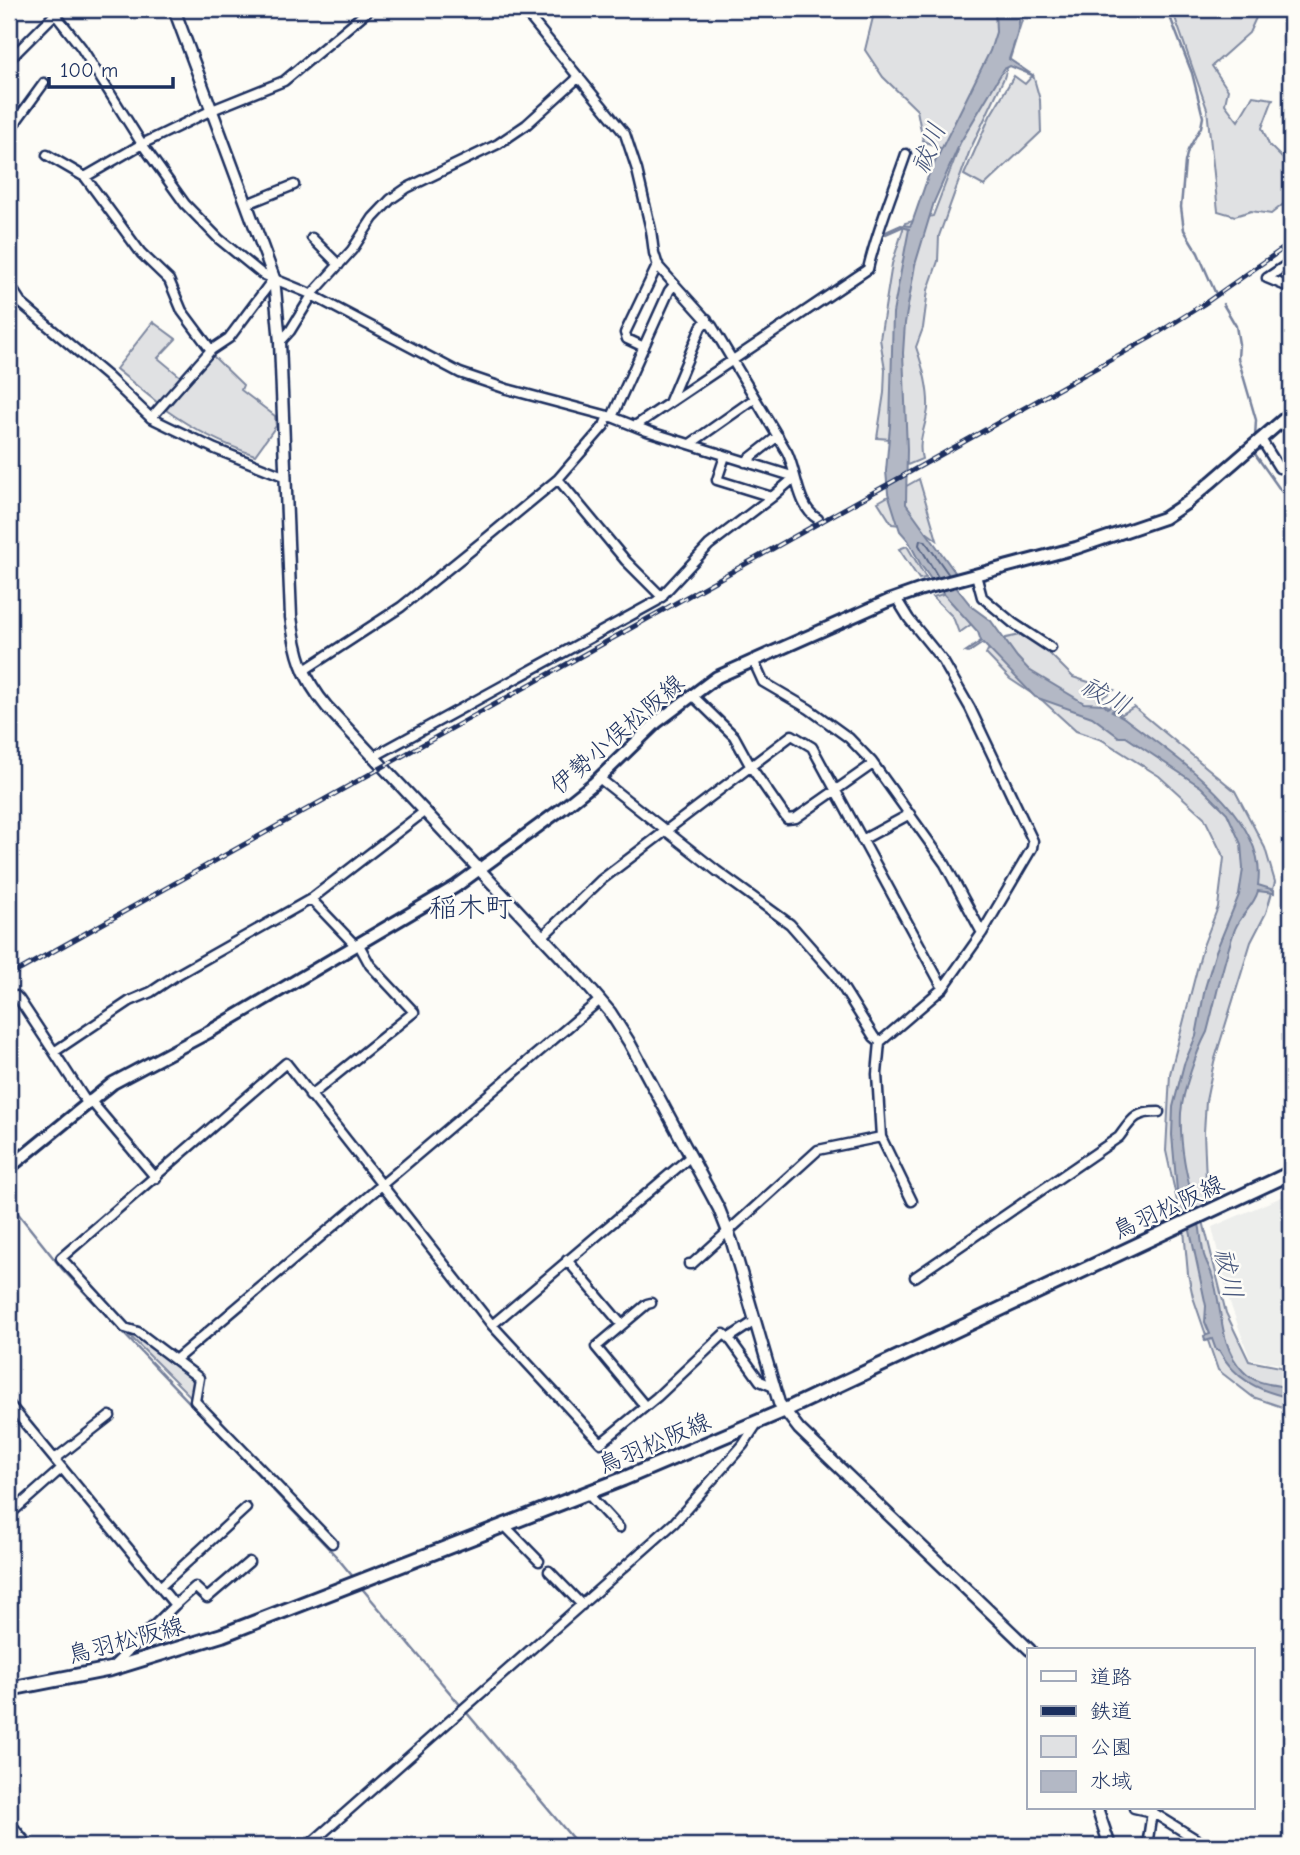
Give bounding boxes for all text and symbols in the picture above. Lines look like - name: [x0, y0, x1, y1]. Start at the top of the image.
- scale bar: [49, 46, 173, 90]
- text: 100 m: [60, 58, 118, 82]
- water label: 祓川: [905, 119, 953, 178]
- street label: 伊勢小俣松阪線: [544, 668, 690, 800]
- water label: 祓川: [1076, 670, 1136, 721]
- district label: 稲木町: [429, 892, 513, 924]
- street label: 鳥羽松阪線: [1108, 1169, 1228, 1245]
- water label: 祓川: [1208, 1245, 1248, 1302]
- street label: 鳥羽松阪線: [593, 1407, 715, 1479]
- street label: 鳥羽松阪線: [64, 1611, 188, 1669]
- legend: [1027, 1648, 1254, 1810]
- text: 道路: [1090, 1665, 1132, 1689]
- text: 鉄道: [1090, 1699, 1132, 1723]
- text: 公園: [1090, 1735, 1132, 1759]
- text: 水域: [1090, 1769, 1132, 1793]

